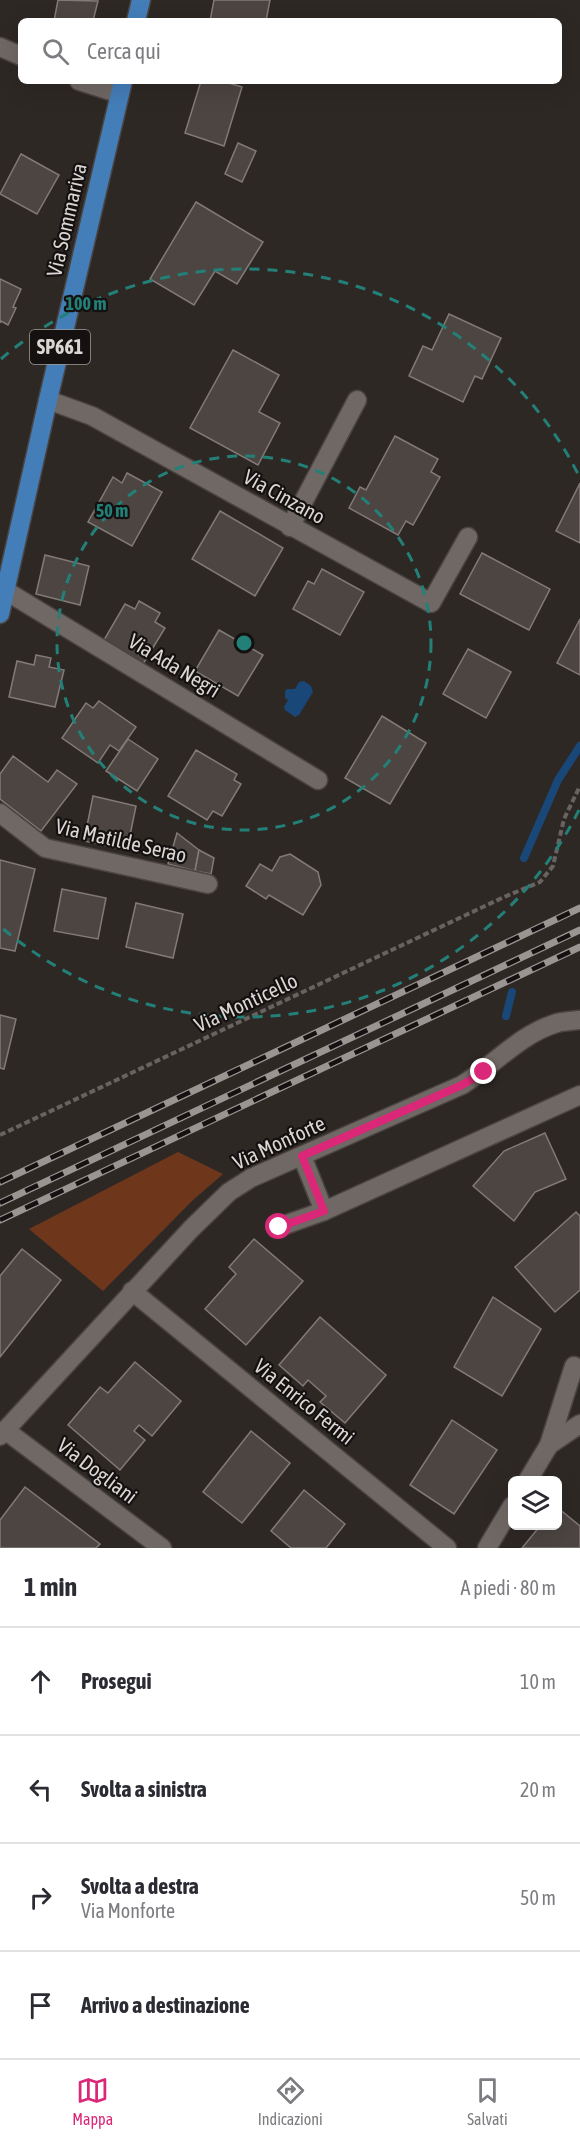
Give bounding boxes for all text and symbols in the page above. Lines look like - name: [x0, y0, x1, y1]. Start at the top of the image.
- search box: [18, 18, 562, 84]
- icon: search: [39, 35, 72, 68]
- text: Cerca qui: [87, 38, 161, 64]
- street label: Via Sommariva: [41, 161, 91, 279]
- text: 100 m: [66, 293, 106, 314]
- road number: SP661: [30, 330, 90, 364]
- street label: Via Cinzano: [239, 464, 329, 528]
- text: 50 m: [96, 500, 128, 521]
- street label: Via Ada Negri: [124, 628, 225, 702]
- centre of rings: [234, 633, 254, 653]
- street label: Via Matilde Serao: [53, 813, 189, 867]
- street label: Via Monticello: [190, 968, 301, 1036]
- route end: [470, 1058, 496, 1084]
- street label: Via Monforte: [229, 1110, 328, 1174]
- route start: [265, 1213, 291, 1239]
- street label: Via Enrico Fermi: [250, 1353, 360, 1449]
- street label: Via Dogliani: [53, 1432, 142, 1508]
- map controls: [508, 1476, 562, 1530]
- button: layers: [508, 1476, 562, 1530]
- text: 1 min: [24, 1572, 77, 1602]
- text: A piedi · 80 m: [461, 1576, 556, 1599]
- icon: ahead: [24, 1665, 57, 1698]
- text: Prosegui: [81, 1668, 152, 1694]
- text: 10 m: [520, 1670, 556, 1693]
- icon: left: [24, 1773, 57, 1806]
- text: Svolta a sinistra: [81, 1776, 207, 1802]
- text: 20 m: [520, 1778, 556, 1801]
- text: Svolta a destra: [81, 1873, 199, 1899]
- icon: right: [24, 1881, 57, 1914]
- text: 50 m: [520, 1886, 556, 1909]
- text: Via Monforte: [81, 1899, 175, 1922]
- icon: arrive: [24, 1989, 57, 2022]
- text: Arrivo a destinazione: [81, 1992, 250, 2018]
- tab: Mappa: [72, 2074, 113, 2128]
- tab: Indicazioni: [258, 2074, 323, 2128]
- tab: Salvati: [467, 2074, 508, 2128]

